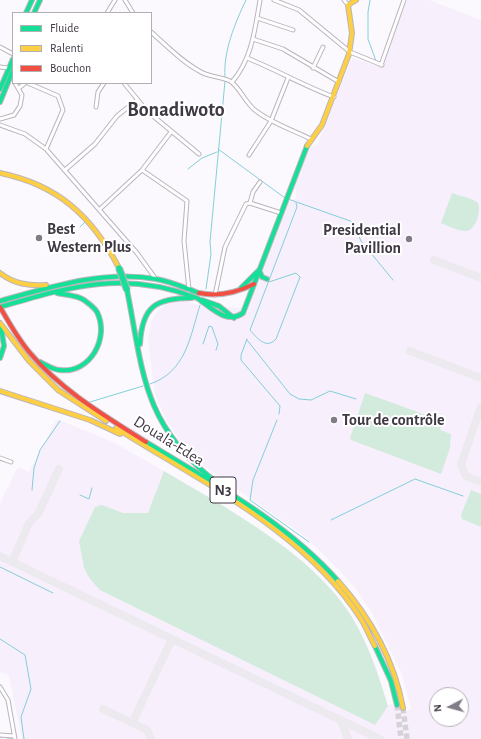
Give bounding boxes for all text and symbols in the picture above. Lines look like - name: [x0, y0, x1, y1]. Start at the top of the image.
- legend: [12, 12, 152, 84]
- text: Fluide: [50, 22, 79, 34]
- text: Ralenti: [50, 42, 83, 54]
- text: Bouchon: [50, 62, 91, 74]
- district label: Bonadiwoto: [127, 98, 225, 122]
- place label: Best Western Plus: [47, 219, 131, 257]
- place label: Presidential Pavillion: [323, 220, 401, 258]
- marker: Best Western Plus: [34, 233, 44, 243]
- marker: Presidential Pavillion: [404, 234, 414, 244]
- place label: Tour de contrôle: [342, 410, 445, 430]
- street label: Douala-Edea: [130, 412, 208, 470]
- marker: Tour de contrôle: [329, 415, 339, 425]
- road number: N3: [210, 477, 236, 503]
- north arrow: [429, 687, 469, 727]
- text: N: [432, 704, 443, 713]

